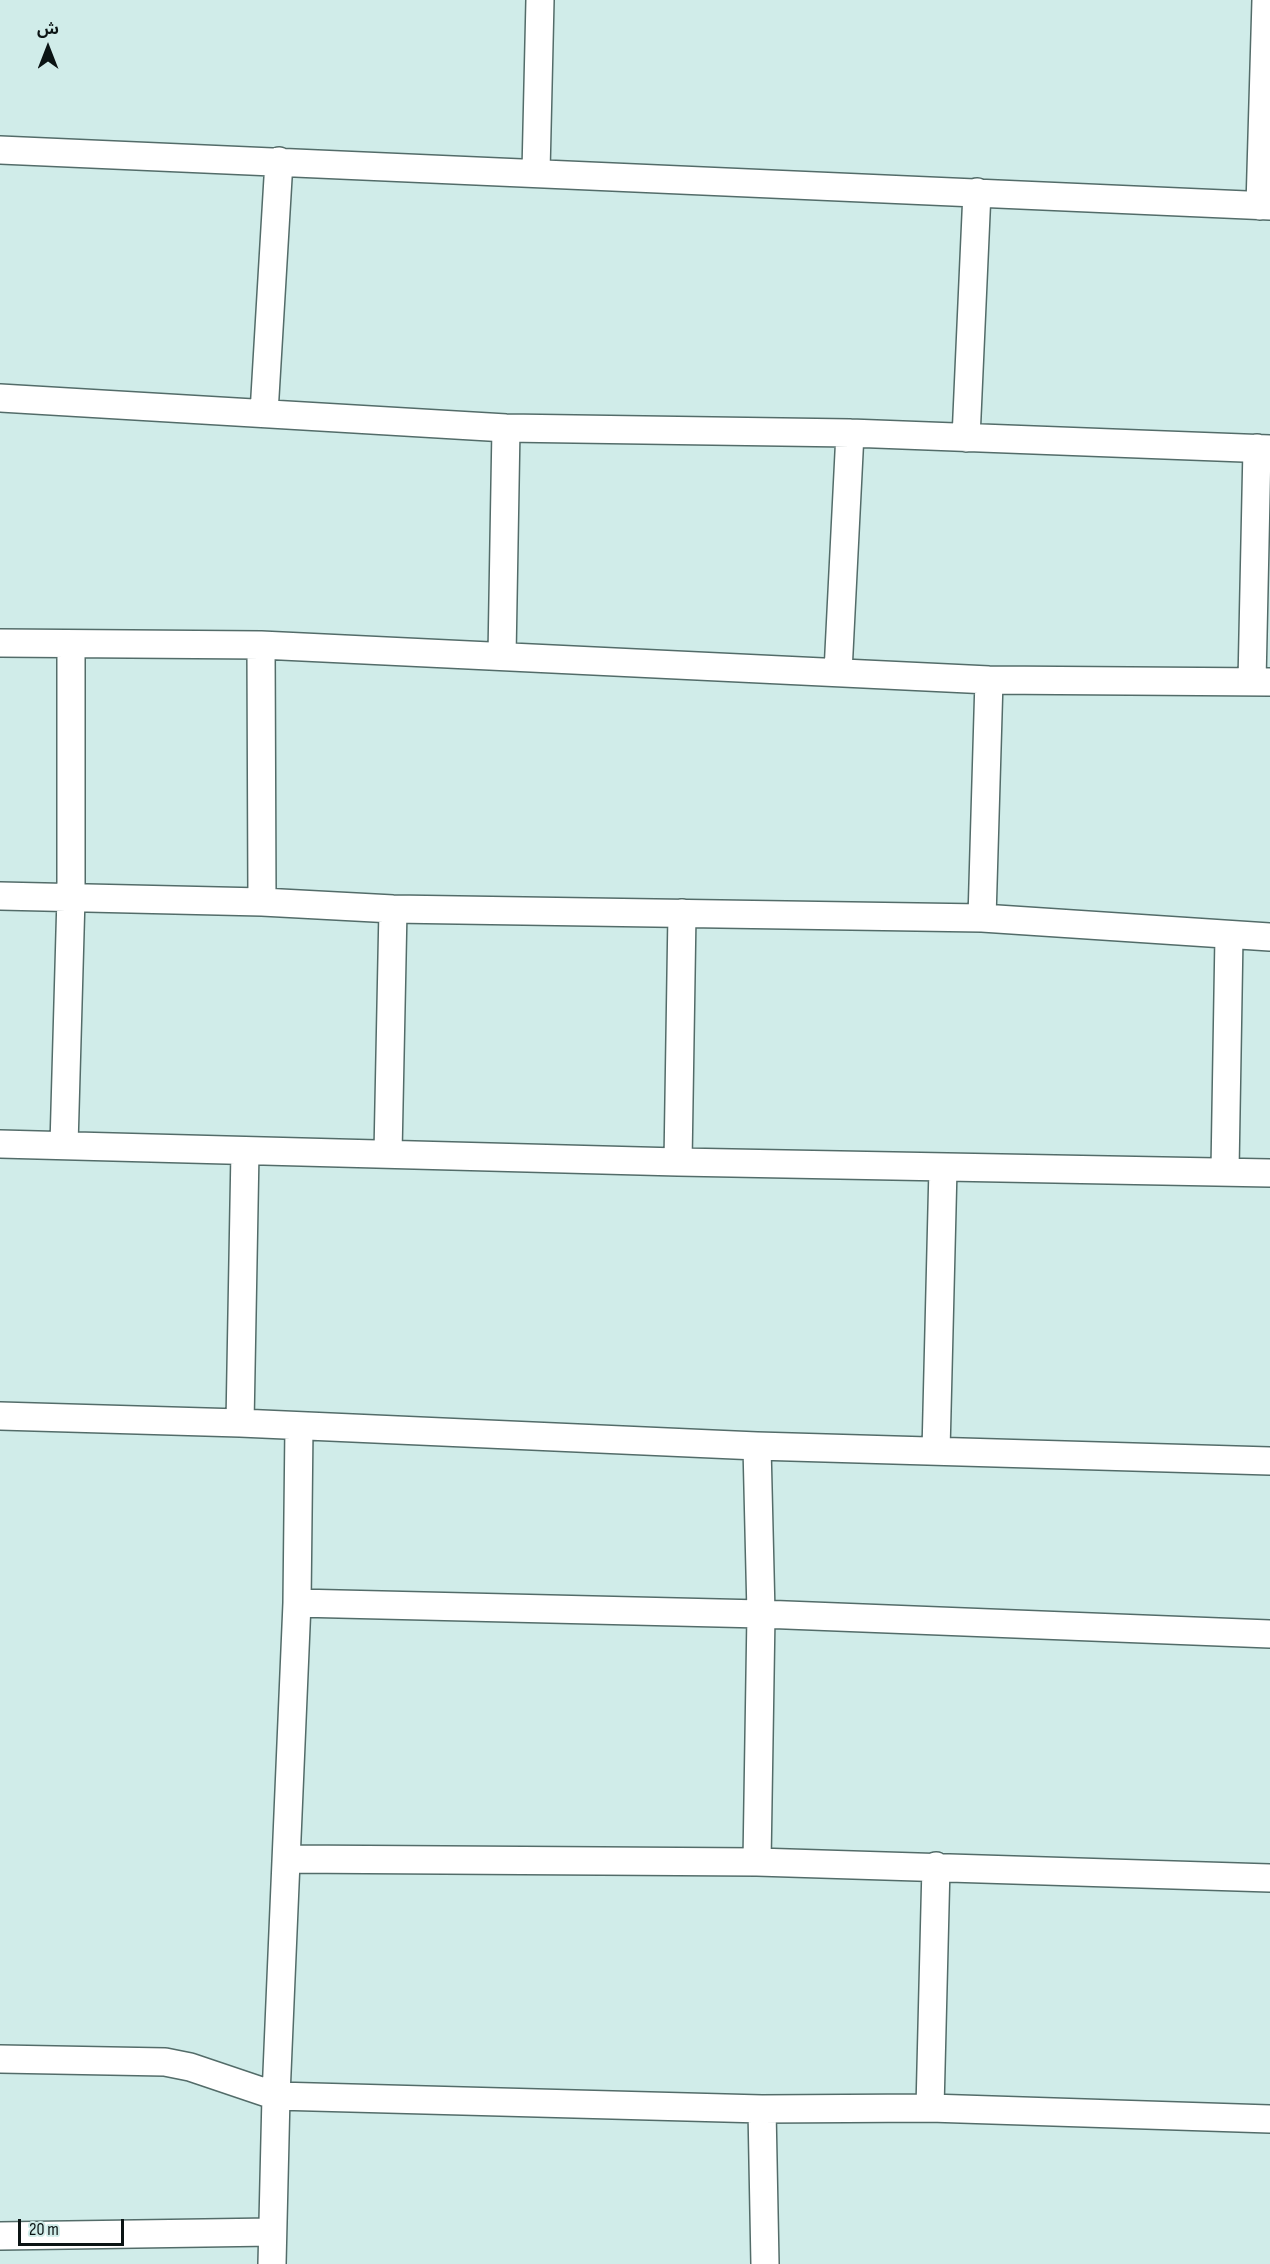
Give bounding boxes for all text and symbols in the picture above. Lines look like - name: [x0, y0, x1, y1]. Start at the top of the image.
- north arrow: [18, 18, 78, 78]
- text: ش: [37, 20, 59, 39]
- scale bar: [21, 2207, 128, 2245]
- text: 20 m: [29, 2219, 59, 2240]

